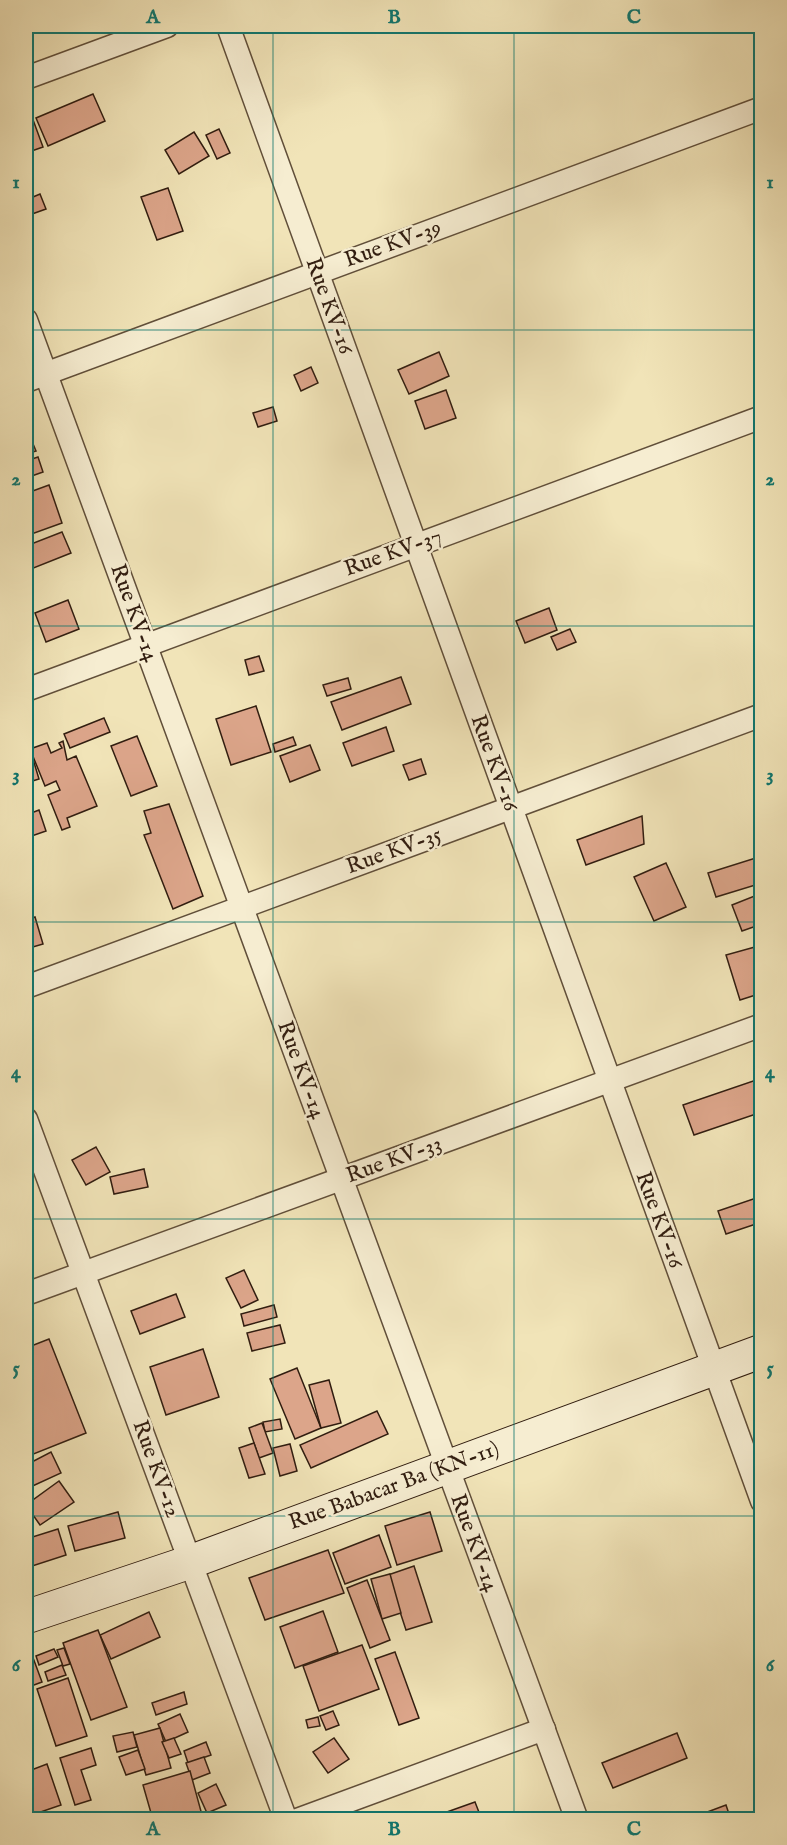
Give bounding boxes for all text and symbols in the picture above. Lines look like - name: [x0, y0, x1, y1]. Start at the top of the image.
- text: A: [145, 5, 161, 30]
- text: B: [387, 5, 401, 30]
- text: C: [627, 5, 641, 30]
- text: 1: [12, 170, 20, 195]
- text: 1: [766, 170, 774, 195]
- street label: Rue KV-39: [341, 214, 445, 274]
- street label: Rue KV-16: [299, 254, 360, 359]
- text: 2: [11, 467, 21, 492]
- text: 2: [765, 467, 775, 492]
- street label: Rue KV-37: [340, 522, 446, 584]
- street label: Rue KV-14: [103, 560, 165, 666]
- street label: Rue KV-16: [464, 711, 525, 816]
- text: 3: [12, 763, 20, 788]
- text: 3: [766, 763, 774, 788]
- street label: Rue KV-35: [342, 821, 446, 881]
- street label: Rue KV-14: [270, 1017, 332, 1123]
- text: 4: [11, 1060, 22, 1085]
- text: 4: [765, 1060, 776, 1085]
- street label: Rue KV-33: [342, 1130, 446, 1190]
- street label: Rue KV-16: [629, 1168, 690, 1273]
- text: 5: [12, 1356, 20, 1381]
- text: 5: [766, 1356, 774, 1381]
- street label: Rue KV-12: [125, 1416, 187, 1522]
- street label: Rue Babacar Ba (KN-11): [285, 1435, 503, 1537]
- street label: Rue KV-14: [443, 1490, 505, 1596]
- text: 6: [12, 1653, 22, 1678]
- text: 6: [766, 1653, 776, 1678]
- text: A: [145, 1817, 161, 1842]
- text: B: [387, 1817, 401, 1842]
- text: C: [627, 1817, 641, 1842]

